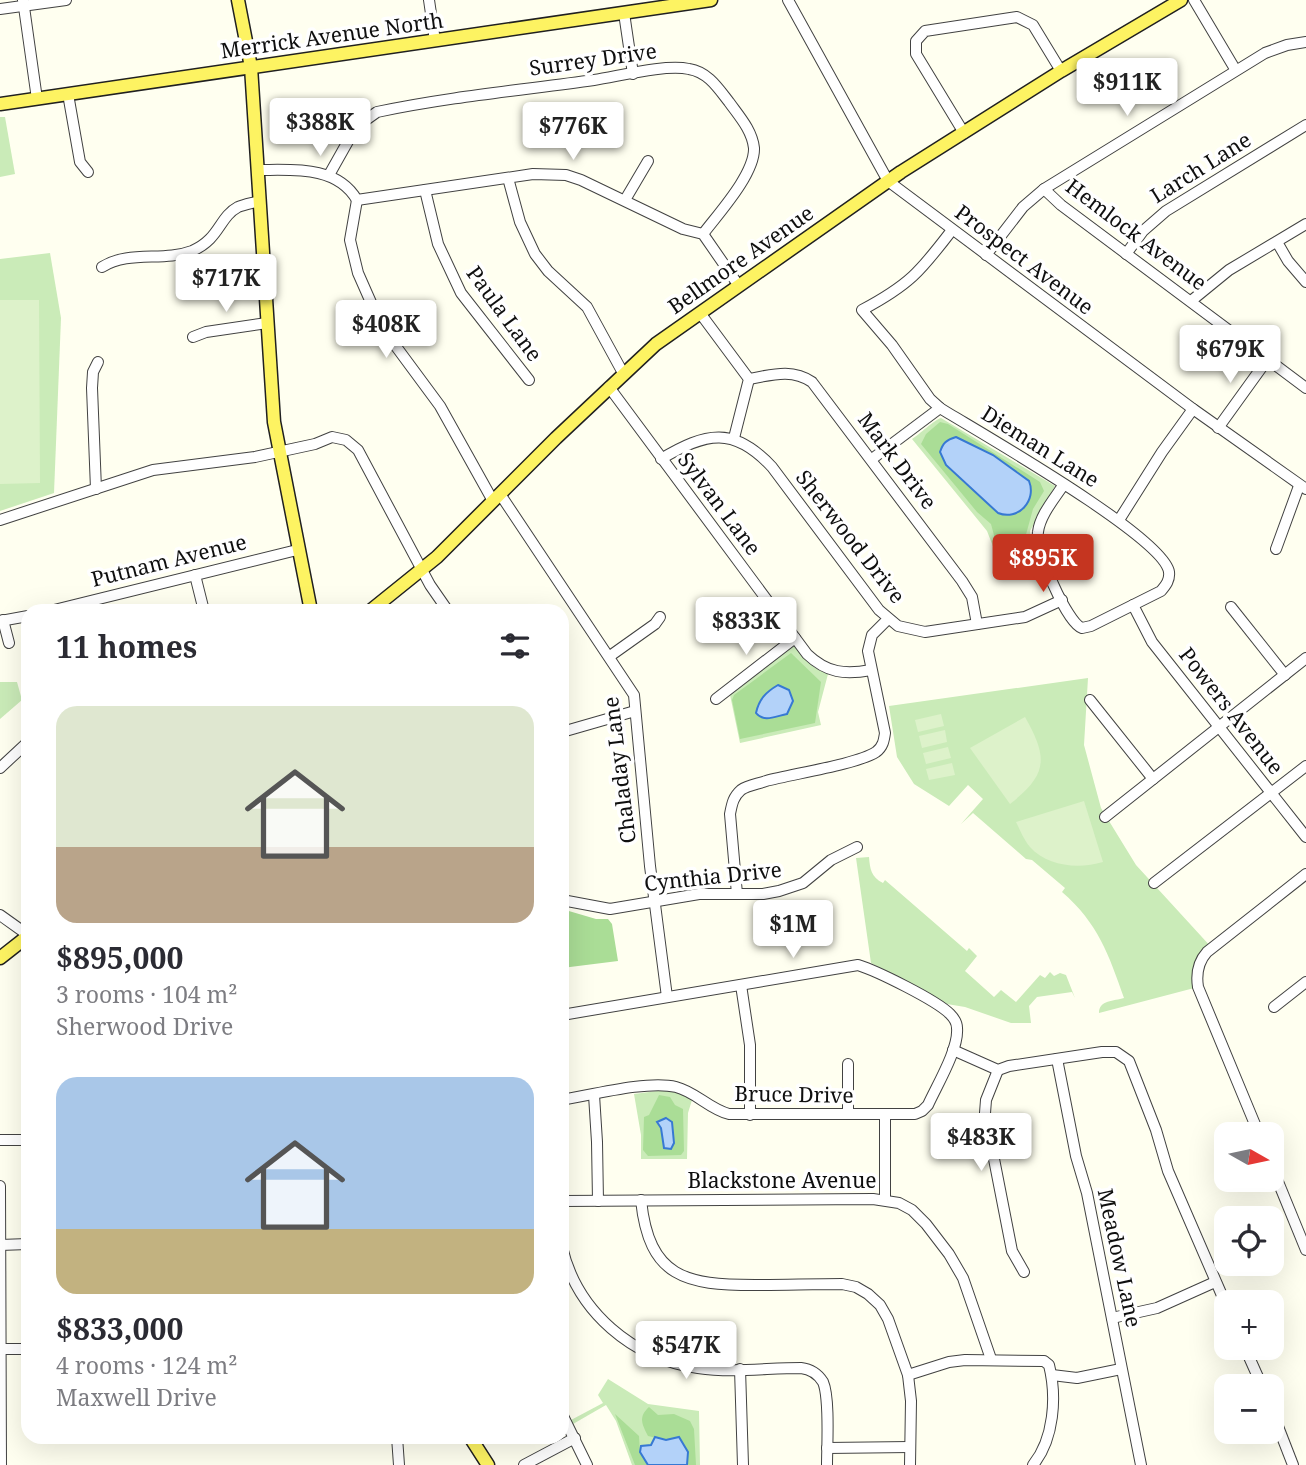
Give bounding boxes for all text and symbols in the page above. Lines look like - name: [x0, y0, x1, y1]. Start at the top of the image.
- street label: Merrick Avenue North: [219, 6, 445, 65]
- street label: Surrey Drive: [527, 36, 658, 82]
- pin: $911K: [1078, 58, 1176, 118]
- text: $911K: [1093, 65, 1161, 97]
- pin: $388K: [271, 99, 369, 158]
- pin: $776K: [524, 102, 622, 162]
- text: $388K: [286, 105, 354, 137]
- text: $776K: [539, 109, 607, 141]
- street label: Larch Lane: [1145, 125, 1256, 209]
- street label: Hemlock Avenue: [1060, 172, 1213, 296]
- street label: Prospect Avenue: [950, 198, 1100, 320]
- street label: Bellmore Avenue: [662, 199, 819, 320]
- pin: $717K: [177, 254, 275, 314]
- street label: Paula Lane: [461, 260, 549, 367]
- text: $717K: [192, 261, 260, 293]
- pin: $408K: [337, 300, 435, 360]
- text: $408K: [352, 307, 420, 339]
- pin: $679K: [1181, 326, 1279, 385]
- text: $679K: [1196, 332, 1264, 364]
- street label: Dieman Lane: [976, 399, 1105, 493]
- street label: Mark Drive: [852, 406, 943, 515]
- street label: Sylvan Lane: [672, 446, 768, 561]
- street label: Sherwood Drive: [790, 464, 912, 609]
- street label: Putnam Avenue: [88, 527, 249, 593]
- pin: $895K: [994, 534, 1092, 594]
- text: $895K: [1009, 541, 1077, 573]
- pin: $833K: [697, 598, 795, 657]
- text: $833K: [712, 604, 780, 636]
- text: 11 homes: [56, 626, 197, 667]
- icon: filters: [496, 627, 534, 665]
- street label: Powers Avenue: [1173, 641, 1290, 780]
- street label: Chaladay Lane: [596, 695, 642, 845]
- icon: home: [232, 751, 358, 877]
- street label: Cynthia Drive: [643, 855, 783, 897]
- pin: $1M: [759, 900, 827, 960]
- text: $1M: [769, 907, 817, 939]
- text: $895,000: [56, 937, 183, 978]
- text: 3 rooms · 104 m²: [56, 978, 238, 1010]
- text: Sherwood Drive: [56, 1010, 233, 1042]
- street label: Bruce Drive: [734, 1079, 854, 1109]
- pin: $483K: [932, 1114, 1030, 1173]
- text: $483K: [947, 1120, 1015, 1152]
- icon: home: [232, 1122, 358, 1248]
- north arrow: [1214, 1122, 1284, 1192]
- map controls: [1214, 1122, 1284, 1444]
- street label: Blackstone Avenue: [688, 1166, 876, 1194]
- street label: Meadow Lane: [1092, 1186, 1148, 1330]
- button: locate: [1214, 1206, 1284, 1276]
- button: +: [1214, 1290, 1284, 1360]
- text: $833,000: [56, 1308, 183, 1349]
- pin: $547K: [637, 1322, 735, 1381]
- text: $547K: [652, 1328, 720, 1360]
- text: 4 rooms · 124 m²: [56, 1349, 238, 1381]
- button: −: [1214, 1374, 1284, 1444]
- text: Maxwell Drive: [56, 1381, 217, 1413]

